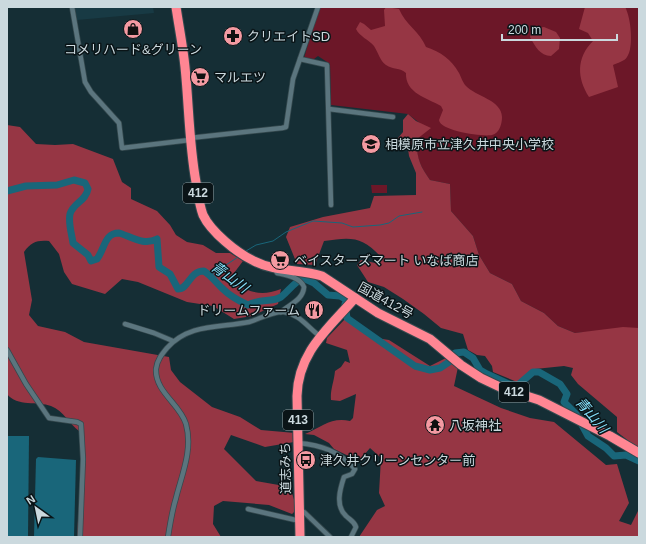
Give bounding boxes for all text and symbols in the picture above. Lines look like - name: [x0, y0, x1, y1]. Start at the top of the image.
- scale bar: [502, 16, 617, 42]
- shop icon: コメリハード&グリーン: [122, 18, 144, 40]
- text: 200 m: [508, 23, 541, 37]
- pharmacy icon: クリエイトSD: [222, 25, 244, 47]
- place label: クリエイトSD: [247, 29, 330, 44]
- place label: コメリハード&グリーン: [64, 42, 202, 57]
- supermarket icon: マルエツ: [189, 66, 211, 88]
- place label: マルエツ: [214, 70, 266, 85]
- school or university icon: 相模原市立津久井中央小学校: [360, 133, 382, 155]
- place label: 相模原市立津久井中央小学校: [385, 137, 554, 152]
- road number: 412: [183, 183, 213, 203]
- supermarket icon: ベイスターズマート いなば商店: [269, 249, 291, 271]
- place label: ベイスターズマート いなば商店: [294, 253, 479, 268]
- water label: 青山川: [208, 258, 253, 297]
- street label: 国道412号: [356, 279, 416, 322]
- restaurant icon: ドリームファーム: [303, 299, 325, 321]
- place label: ドリームファーム: [198, 303, 300, 318]
- road number: 412: [499, 382, 529, 402]
- water label: 青山川: [572, 394, 613, 438]
- road number: 413: [283, 410, 313, 430]
- temple icon: 八坂神社: [424, 414, 446, 436]
- place label: 八坂神社: [449, 418, 501, 433]
- street label: 道志みち: [278, 442, 293, 494]
- bus stop icon: 津久井クリーンセンター前: [295, 449, 317, 471]
- place label: 津久井クリーンセンター前: [320, 453, 475, 468]
- north arrow: [16, 488, 56, 528]
- text: N: [24, 492, 37, 507]

